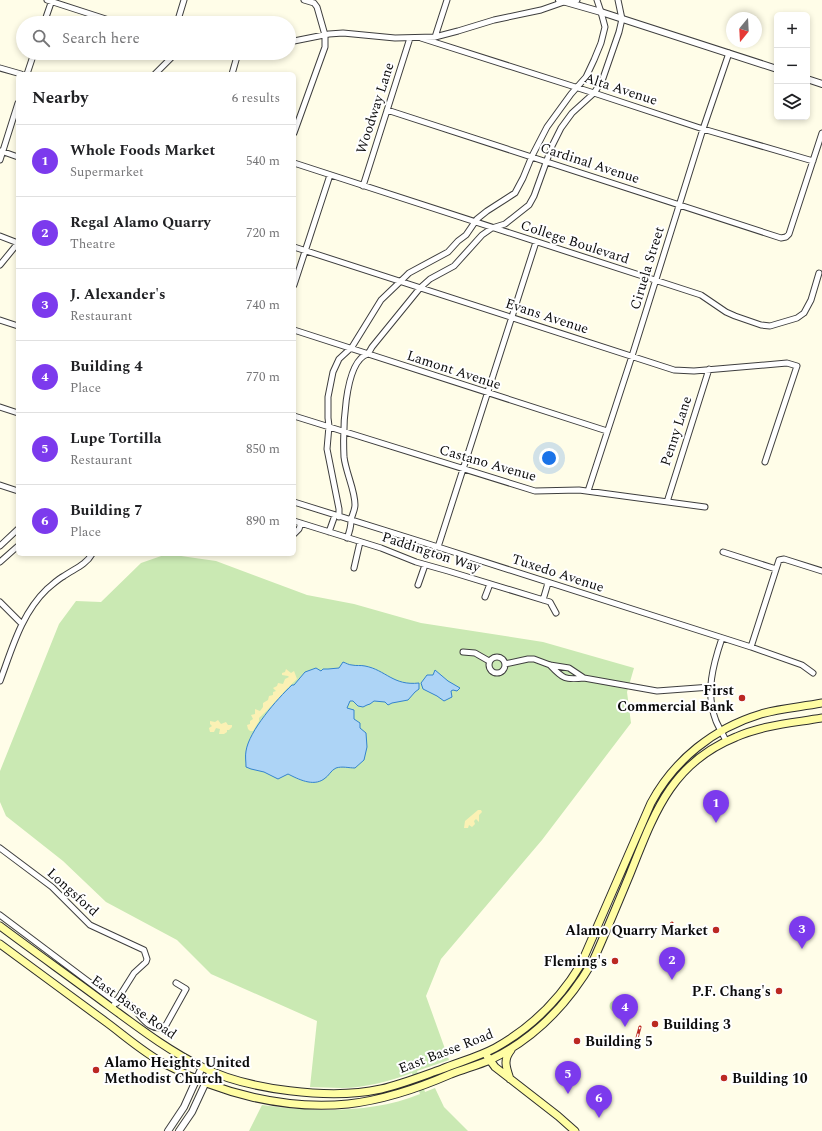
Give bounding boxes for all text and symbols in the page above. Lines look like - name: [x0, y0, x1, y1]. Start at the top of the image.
- north arrow: [726, 12, 762, 48]
- map controls: [774, 12, 810, 120]
- button: +: [774, 12, 810, 48]
- search box: [16, 16, 296, 60]
- icon: search: [30, 27, 52, 49]
- text: Search here: [62, 27, 140, 50]
- button: −: [774, 48, 810, 84]
- street label: Woodway Lane: [350, 60, 400, 156]
- street label: Alta Avenue: [582, 67, 661, 111]
- button: layers: [774, 84, 810, 120]
- text: Nearby: [32, 85, 88, 111]
- text: 6 results: [232, 88, 280, 108]
- street label: Cardinal Avenue: [538, 137, 643, 189]
- text: Whole Foods Market: [70, 139, 215, 162]
- text: 1: [41, 151, 49, 171]
- text: 540 m: [246, 151, 280, 171]
- text: Supermarket: [70, 162, 144, 182]
- text: Regal Alamo Quarry: [70, 211, 211, 234]
- street label: College Boulevard: [518, 215, 632, 270]
- text: 2: [41, 223, 49, 243]
- text: 720 m: [246, 223, 280, 243]
- street label: Ciruela Street: [624, 224, 670, 312]
- text: Theatre: [70, 234, 115, 254]
- text: J. Alexander's: [70, 283, 165, 306]
- street label: Evans Avenue: [503, 293, 592, 339]
- text: 3: [41, 295, 49, 315]
- text: 740 m: [246, 295, 280, 315]
- text: Restaurant: [70, 306, 132, 326]
- street label: Lamont Avenue: [404, 345, 504, 395]
- text: Building 4: [70, 355, 143, 378]
- text: 4: [41, 367, 49, 387]
- text: 770 m: [246, 367, 280, 387]
- text: Place: [70, 378, 101, 398]
- street label: Penny Lane: [655, 393, 697, 469]
- text: Lupe Tortilla: [70, 427, 161, 450]
- text: 5: [41, 439, 49, 459]
- text: 850 m: [246, 439, 280, 459]
- street label: Castano Avenue: [437, 439, 539, 487]
- your location: [539, 448, 559, 468]
- text: Restaurant: [70, 450, 132, 470]
- text: Building 7: [70, 499, 143, 522]
- text: 6: [41, 511, 49, 531]
- text: 890 m: [246, 511, 280, 531]
- text: Place: [70, 522, 101, 542]
- street label: Paddington Way: [379, 526, 484, 578]
- street label: Tuxedo Avenue: [509, 548, 607, 598]
- place label: First Commercial Bank: [617, 680, 735, 717]
- marker: First Commercial Bank: [737, 693, 747, 703]
- pin: 1: [703, 790, 729, 823]
- street label: Longsford: [42, 863, 104, 921]
- pin: 3: [789, 916, 815, 949]
- place label: Alamo Quarry Market: [565, 920, 709, 941]
- marker: Alamo Quarry Market: [711, 925, 721, 935]
- pin: 2: [659, 947, 685, 980]
- place label: Fleming's: [544, 951, 607, 972]
- marker: Fleming's: [610, 956, 620, 966]
- street label: East Basse Road: [87, 970, 181, 1044]
- place label: P.F. Chang's: [692, 981, 771, 1002]
- marker: P.F. Chang's: [774, 986, 784, 996]
- pin: 4: [612, 994, 638, 1027]
- place label: Building 3: [663, 1014, 731, 1035]
- marker: Building 3: [650, 1019, 660, 1029]
- street label: East Basse Road: [395, 1023, 497, 1079]
- place label: Building 5: [585, 1031, 653, 1052]
- marker: Building 5: [572, 1036, 582, 1046]
- place label: Alamo Heights United Methodist Church: [104, 1052, 250, 1089]
- pin: 5: [555, 1061, 581, 1094]
- marker: Alamo Heights United Methodist Church: [91, 1065, 101, 1075]
- place label: Building 10: [732, 1068, 808, 1089]
- marker: Building 10: [719, 1073, 729, 1083]
- pin: 6: [586, 1085, 612, 1118]

